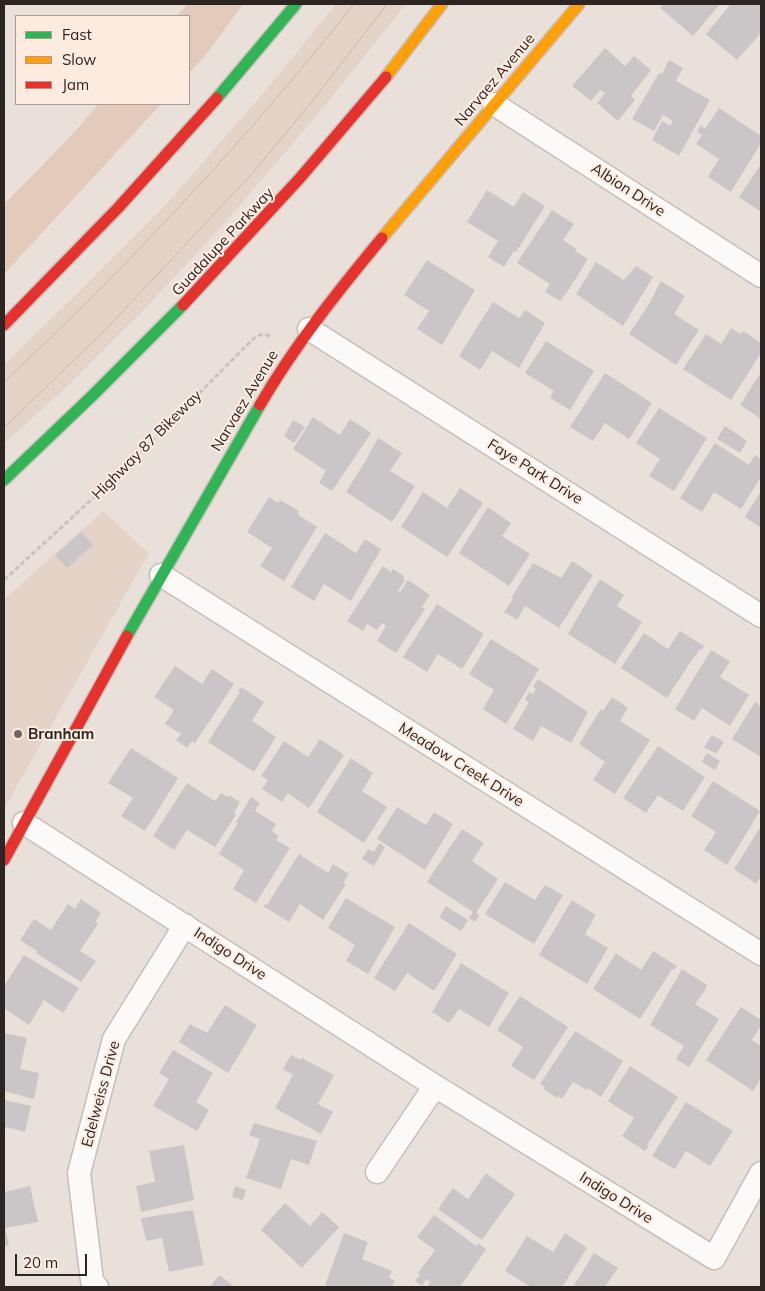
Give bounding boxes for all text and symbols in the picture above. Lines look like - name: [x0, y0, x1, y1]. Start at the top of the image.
- legend: [15, 15, 190, 105]
- text: Fast: [62, 25, 92, 44]
- street label: Narvaez Avenue: [451, 30, 539, 130]
- text: Slow: [62, 50, 96, 69]
- text: Jam: [62, 75, 89, 94]
- street label: Albion Drive: [588, 159, 668, 221]
- street label: Guadalupe Parkway: [168, 184, 278, 300]
- street label: Narvaez Avenue: [208, 347, 282, 455]
- street label: Highway 87 Bikeway: [88, 386, 206, 504]
- street label: Faye Park Drive: [484, 436, 586, 508]
- street label: Meadow Creek Drive: [395, 719, 527, 811]
- place label: Branham: [28, 725, 94, 743]
- marker: Branham: [12, 728, 24, 740]
- street label: Indigo Drive: [190, 924, 270, 984]
- street label: Edelweiss Drive: [78, 1039, 124, 1149]
- street label: Indigo Drive: [576, 1168, 656, 1228]
- scale bar: [18, 1244, 90, 1276]
- text: 20 m: [23, 1253, 58, 1272]

